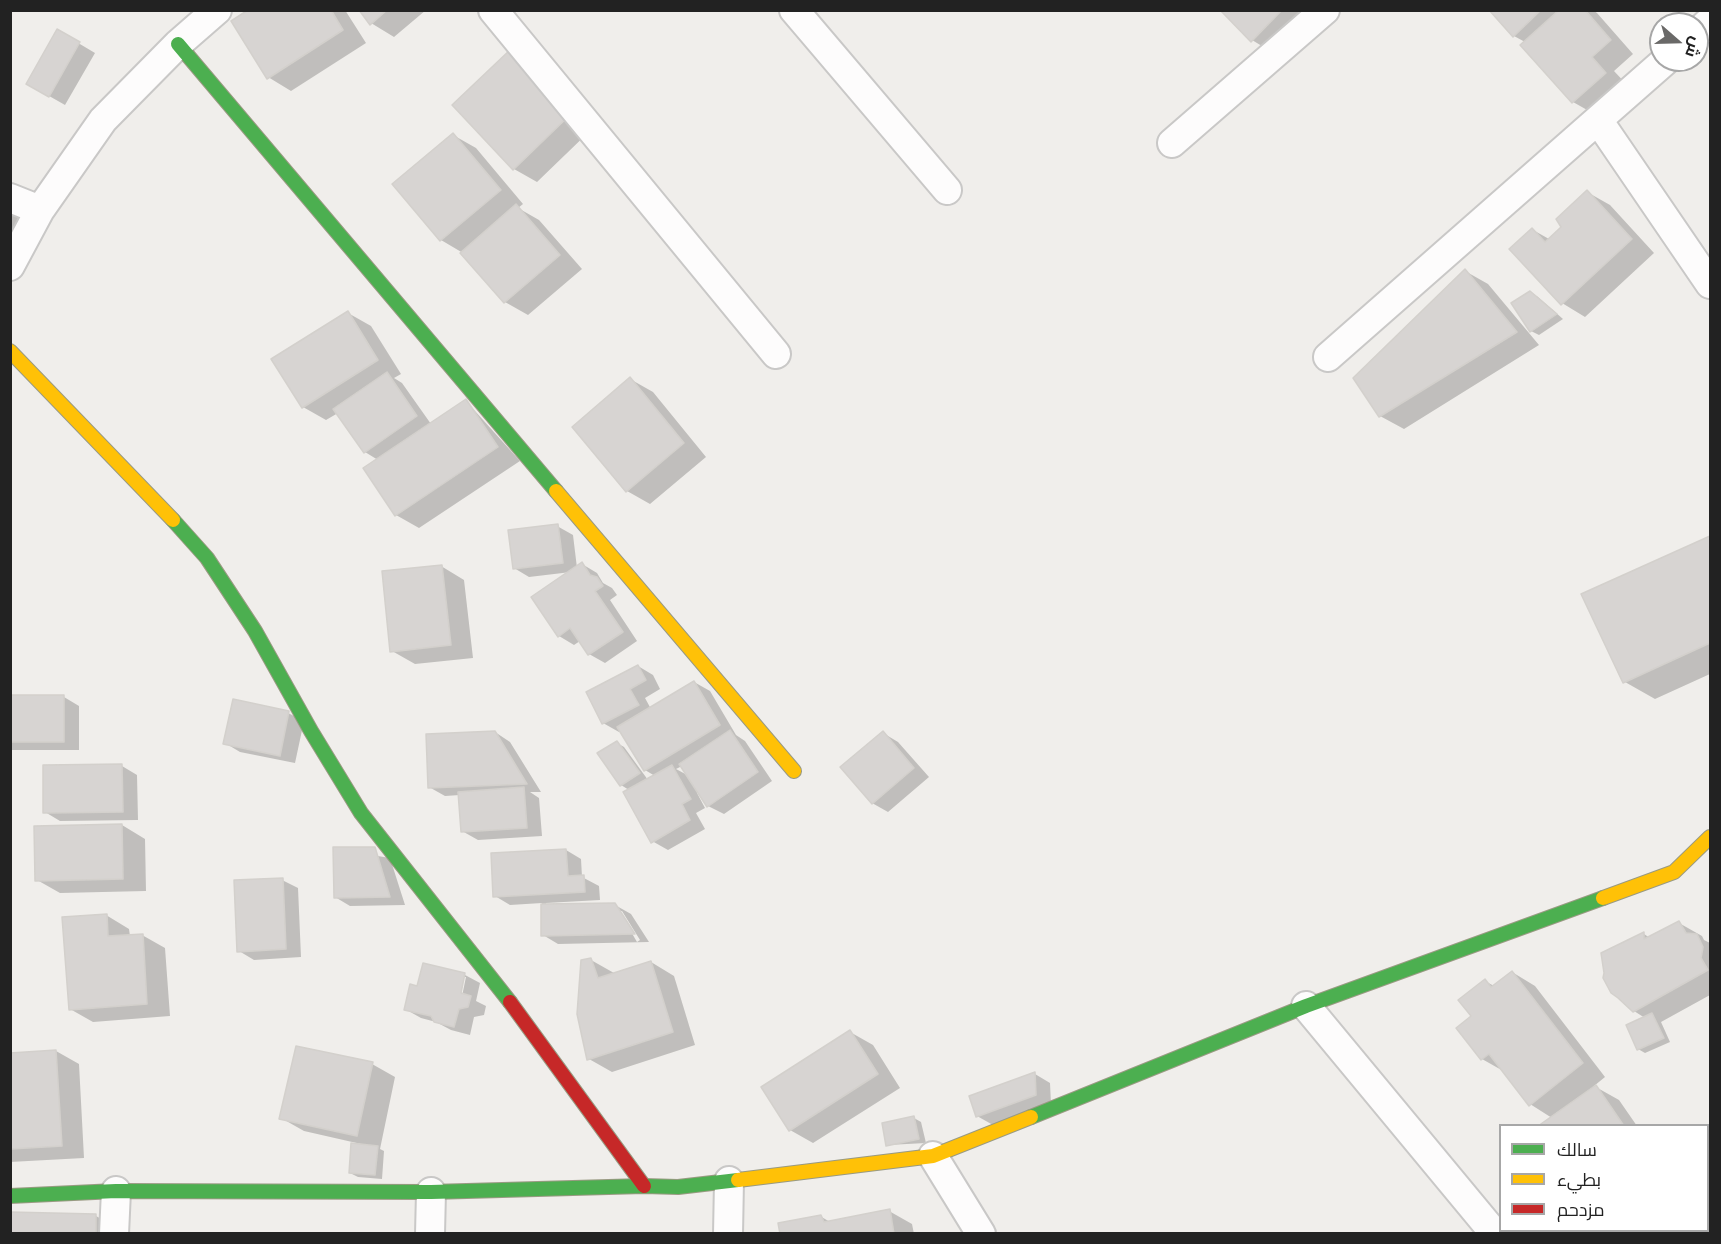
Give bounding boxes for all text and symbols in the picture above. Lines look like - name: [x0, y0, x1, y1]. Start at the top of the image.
- north arrow: [1649, 12, 1709, 72]
- text: ش: [1680, 34, 1708, 61]
- legend: [1499, 1124, 1709, 1232]
- text: سالك: [1557, 1137, 1597, 1161]
- text: بطيء: [1557, 1167, 1601, 1191]
- text: مزدحم: [1557, 1197, 1605, 1221]

